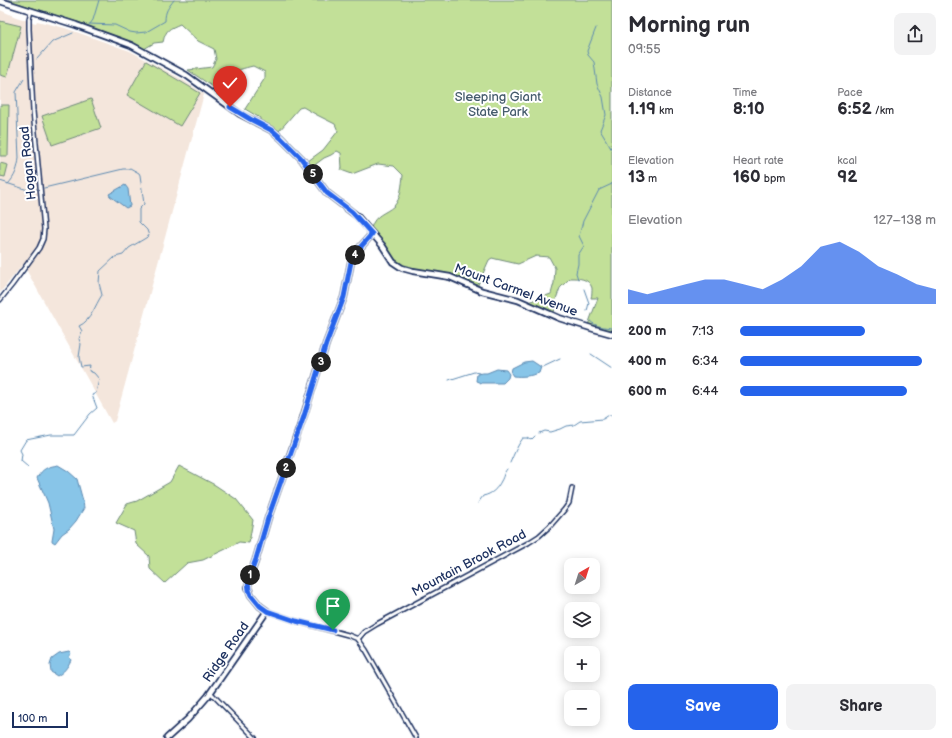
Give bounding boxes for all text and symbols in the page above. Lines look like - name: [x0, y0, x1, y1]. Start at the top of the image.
- text: Morning run: [628, 12, 750, 39]
- button: share: [894, 13, 936, 55]
- text: 09:55: [628, 41, 661, 57]
- pin: [213, 66, 247, 107]
- icon: check: [219, 72, 241, 94]
- text: Distance: [628, 86, 672, 99]
- text: Time: [733, 86, 757, 99]
- text: Pace: [837, 86, 862, 99]
- park label: Sleeping Giant State Park: [455, 89, 541, 120]
- text: 1.19: [628, 99, 656, 119]
- text: 8:10: [733, 99, 765, 119]
- text: 6:52: [837, 99, 872, 119]
- text: km: [656, 104, 674, 117]
- text: /km: [872, 104, 894, 117]
- street label: Hogan Road: [16, 125, 40, 201]
- text: Elevation: [628, 154, 674, 167]
- text: Heart rate: [733, 154, 783, 167]
- text: kcal: [837, 154, 857, 167]
- pin: 5: [303, 164, 323, 184]
- text: 5: [310, 167, 316, 180]
- text: 13: [628, 167, 645, 187]
- text: 160: [733, 167, 761, 187]
- text: 92: [837, 167, 857, 187]
- text: m: [645, 172, 657, 185]
- text: bpm: [761, 172, 785, 185]
- text: Elevation: [628, 212, 682, 228]
- text: 127–138 m: [873, 212, 936, 228]
- pin: 4: [345, 245, 365, 265]
- text: 4: [352, 248, 358, 261]
- street label: Mount Carmel Avenue: [452, 260, 580, 320]
- text: 200 m: [628, 323, 666, 339]
- text: 7:13: [692, 323, 714, 339]
- pin: 3: [311, 352, 331, 372]
- text: 400 m: [628, 353, 666, 369]
- text: 6:34: [692, 353, 719, 369]
- text: 3: [318, 355, 324, 368]
- text: 600 m: [628, 383, 667, 399]
- text: 6:44: [692, 383, 718, 399]
- pin: 2: [276, 458, 296, 478]
- text: 2: [283, 461, 289, 474]
- street label: Mountain Brook Road: [409, 526, 529, 600]
- north arrow: [564, 558, 600, 594]
- map controls: [564, 558, 600, 726]
- pin: 1: [240, 565, 260, 585]
- text: 1: [248, 568, 252, 581]
- pin: [316, 589, 350, 630]
- icon: arrive: [322, 595, 344, 617]
- button: layers: [564, 602, 600, 638]
- street label: Ridge Road: [199, 619, 253, 685]
- button: +: [564, 646, 600, 682]
- button: Save: [628, 684, 778, 730]
- button: Share: [786, 684, 936, 730]
- button: −: [564, 690, 600, 726]
- scale bar: [12, 710, 68, 729]
- text: 100 m: [18, 712, 47, 725]

